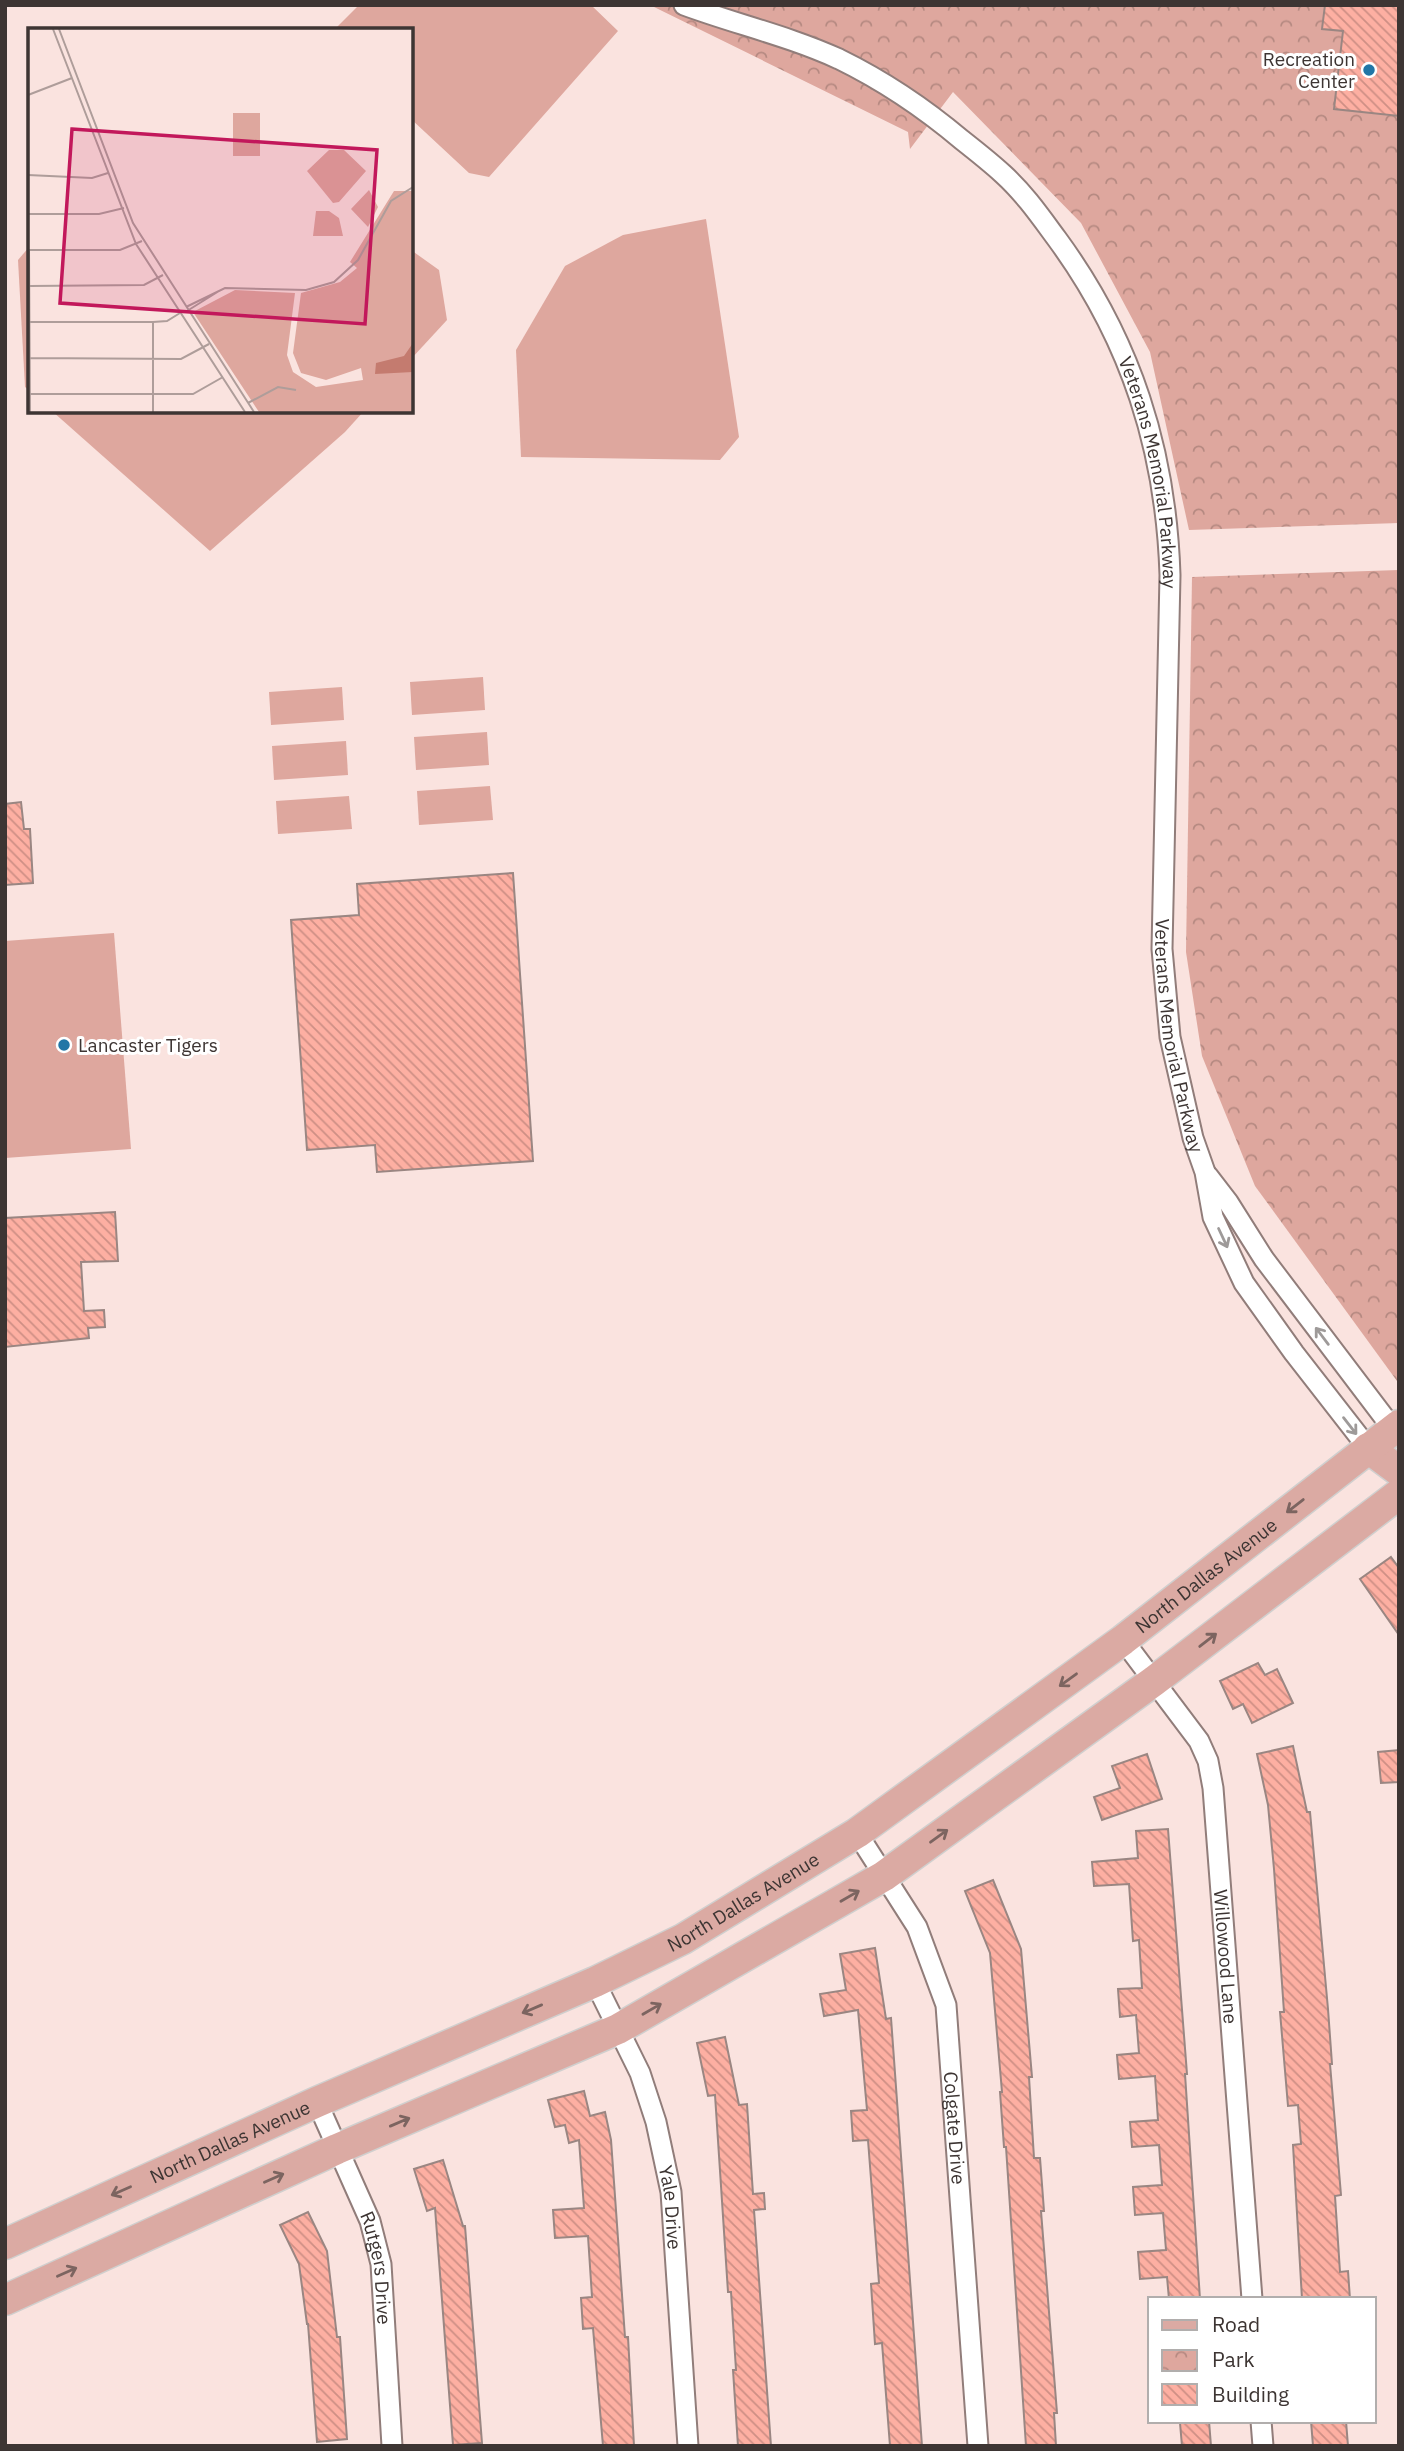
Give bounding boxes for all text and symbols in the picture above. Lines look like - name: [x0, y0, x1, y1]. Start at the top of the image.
- inset map: [28, 28, 413, 413]
- place label: Recreation Center: [1263, 47, 1355, 93]
- marker: Recreation Center: [1361, 62, 1377, 78]
- street label: Veterans Memorial Parkway: [1113, 353, 1182, 589]
- street label: Veterans Memorial Parkway: [1150, 918, 1209, 1156]
- place label: Lancaster Tigers: [78, 1033, 218, 1057]
- marker: Lancaster Tigers: [56, 1037, 72, 1053]
- one-way arrow: [1217, 1227, 1230, 1248]
- one-way arrow: [1315, 1327, 1330, 1345]
- one-way arrow: [1342, 1416, 1357, 1434]
- one-way arrow: [1286, 1498, 1305, 1513]
- street label: North Dallas Avenue: [1130, 1513, 1282, 1638]
- one-way arrow: [1199, 1632, 1217, 1647]
- one-way arrow: [1059, 1673, 1078, 1688]
- one-way arrow: [929, 1829, 948, 1843]
- street label: North Dallas Avenue: [663, 1847, 824, 1957]
- one-way arrow: [839, 1889, 859, 1903]
- street label: Willowood Lane: [1209, 1889, 1243, 2025]
- one-way arrow: [642, 2002, 662, 2016]
- one-way arrow: [522, 2003, 543, 2016]
- street label: Colgate Drive: [939, 2071, 971, 2185]
- street label: North Dallas Avenue: [146, 2095, 314, 2189]
- one-way arrow: [389, 2115, 410, 2128]
- street label: Yale Drive: [654, 2163, 687, 2250]
- one-way arrow: [263, 2171, 284, 2184]
- one-way arrow: [111, 2185, 132, 2198]
- street label: Rutgers Drive: [355, 2207, 397, 2325]
- one-way arrow: [56, 2265, 78, 2278]
- legend: [1148, 2297, 1376, 2423]
- text: Road: [1212, 2310, 1260, 2338]
- text: Park: [1212, 2345, 1255, 2373]
- text: Building: [1212, 2380, 1289, 2408]

